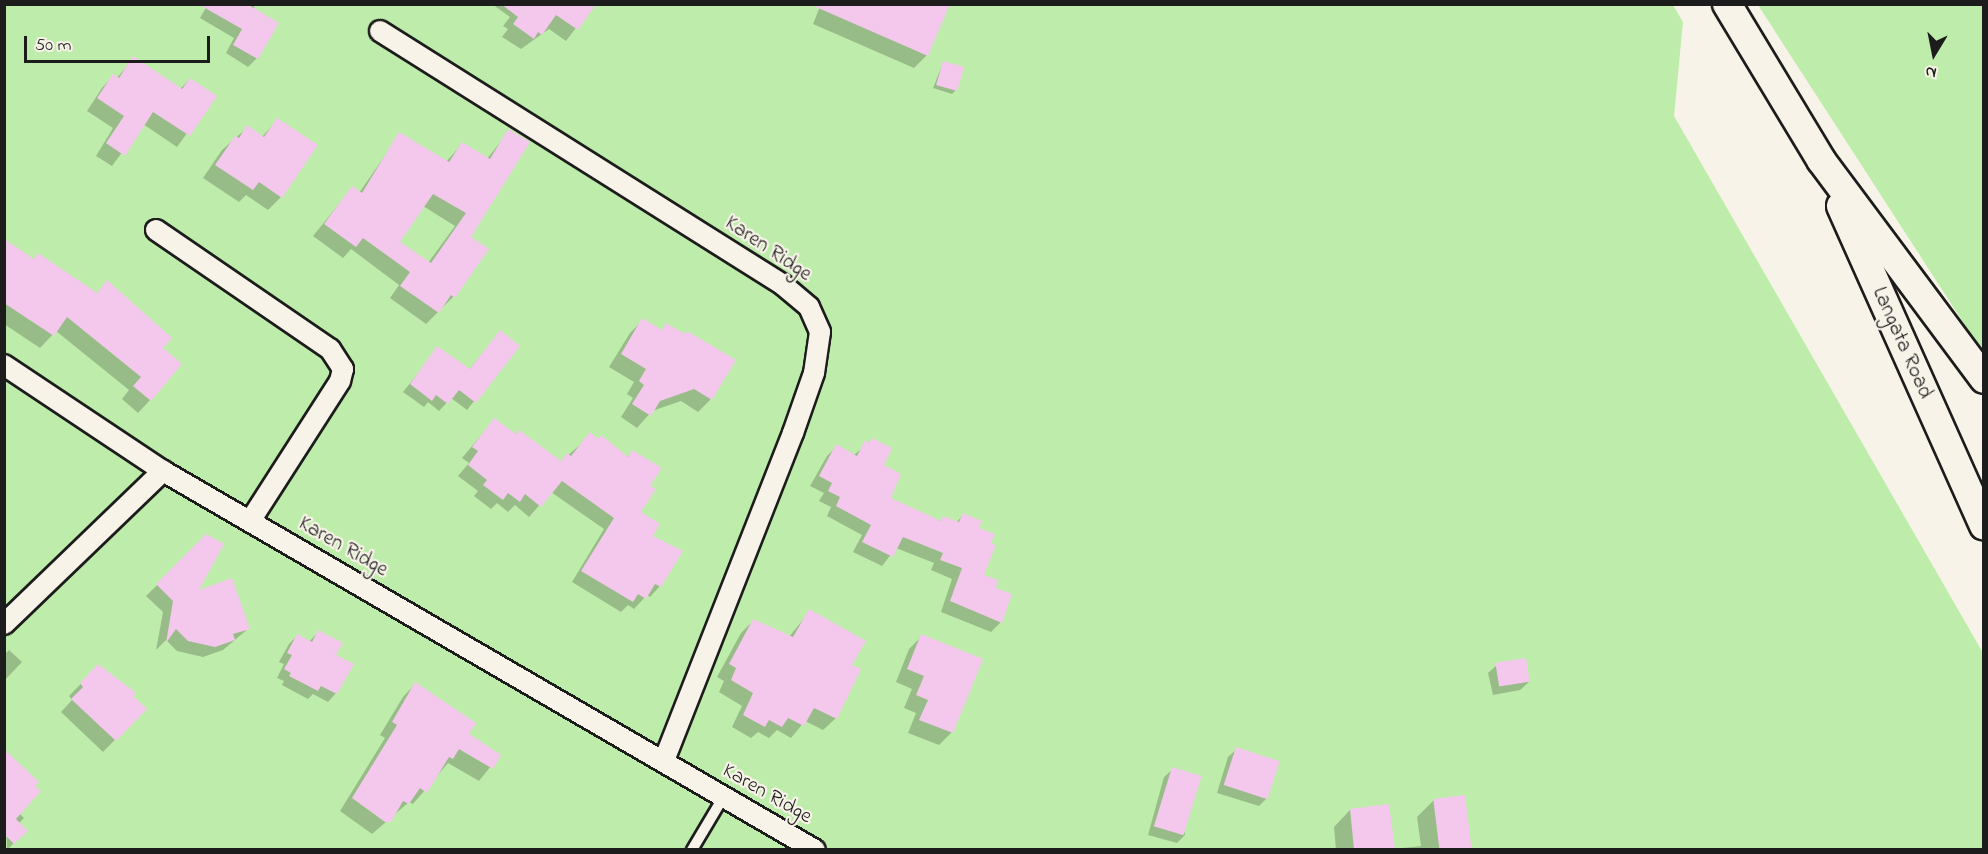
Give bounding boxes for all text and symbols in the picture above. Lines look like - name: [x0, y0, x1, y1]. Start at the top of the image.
- scale bar: [27, 24, 213, 62]
- north arrow: [1904, 24, 1964, 84]
- text: 50 m: [35, 33, 72, 59]
- text: N: [1923, 59, 1938, 84]
- street label: Karen Ridge: [720, 211, 816, 287]
- street label: Langata Road: [1866, 283, 1938, 403]
- street label: Karen Ridge: [294, 511, 392, 583]
- street label: Karen Ridge: [718, 758, 816, 830]

